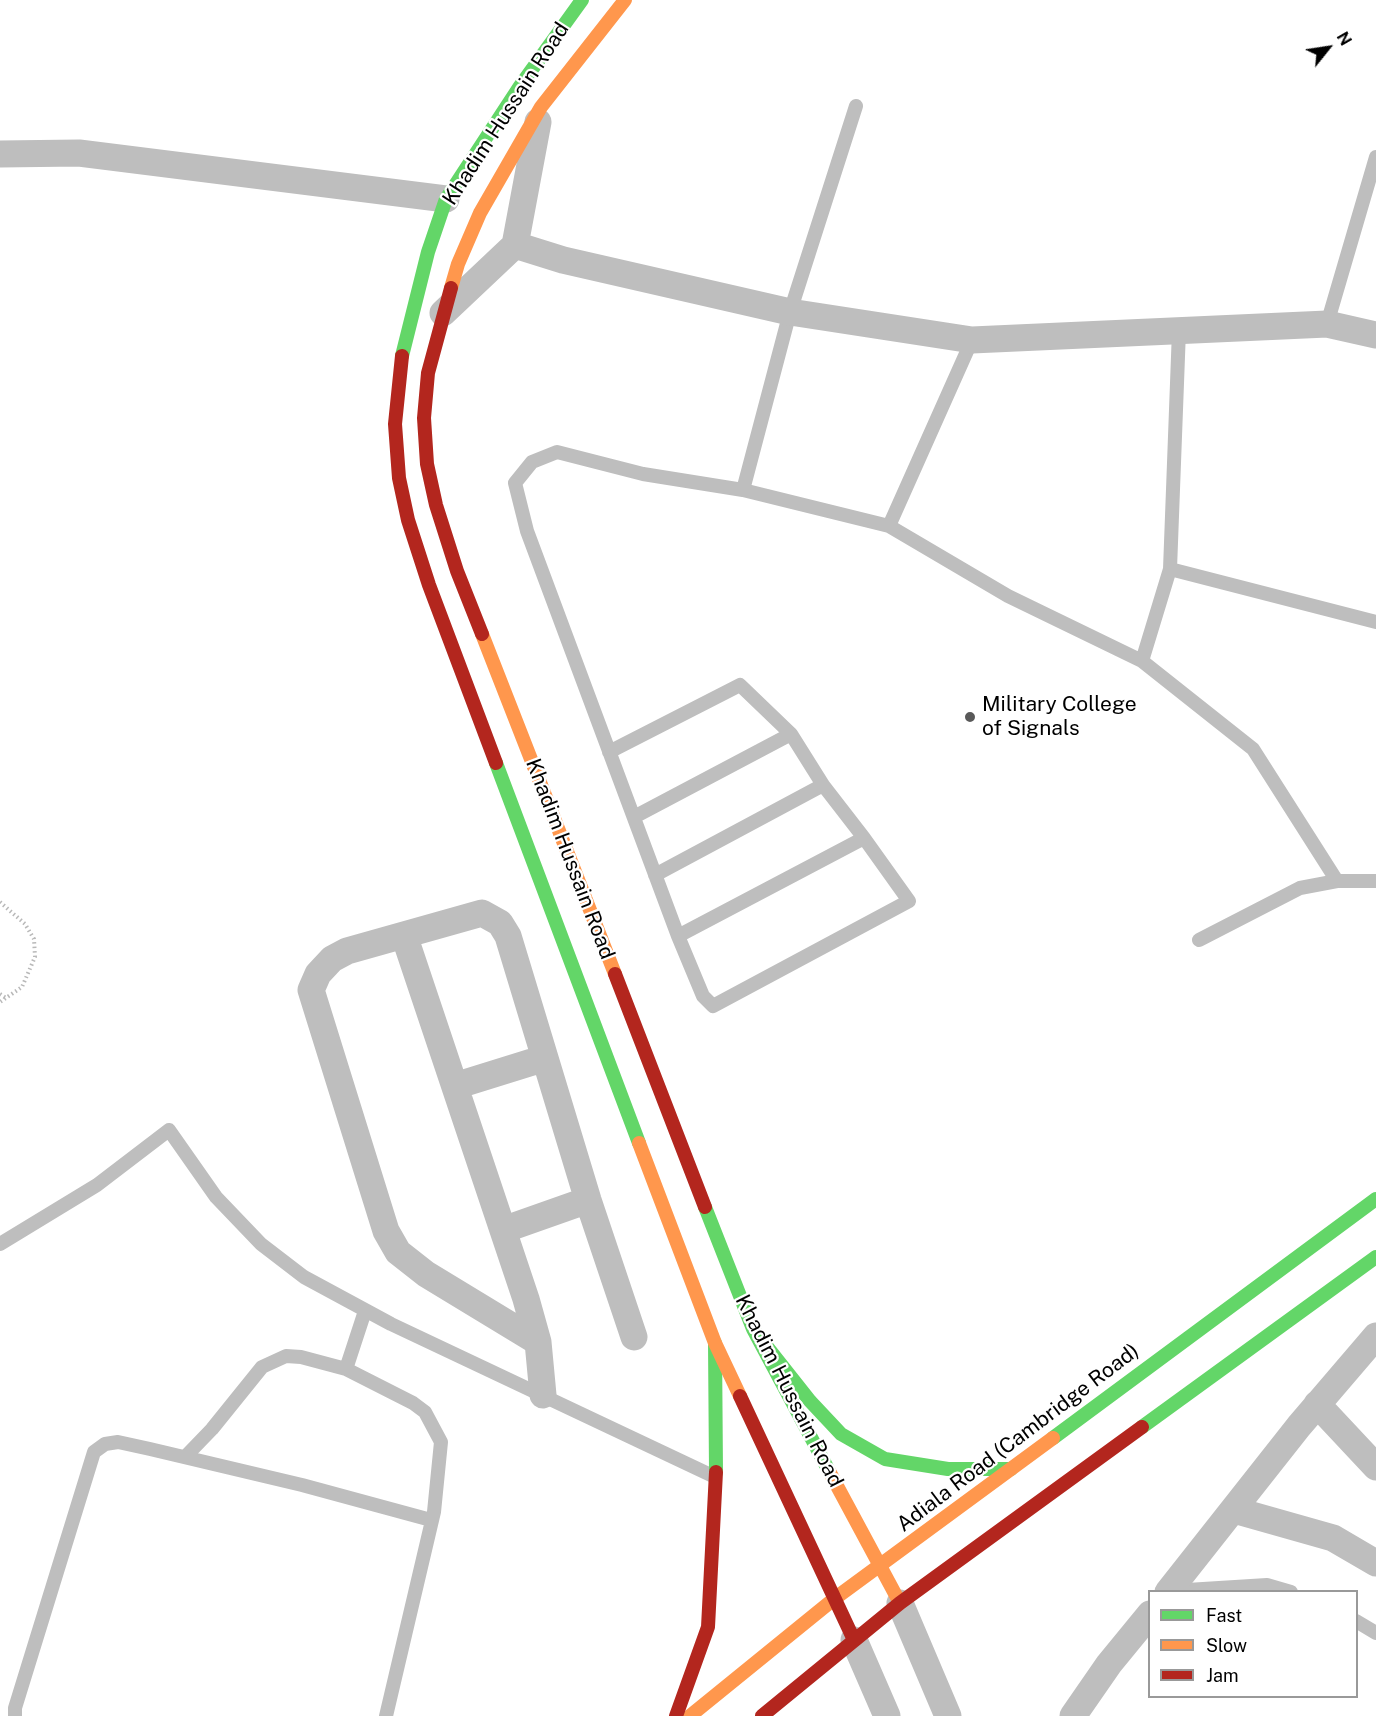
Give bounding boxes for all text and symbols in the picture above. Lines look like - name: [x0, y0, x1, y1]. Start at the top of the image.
- street label: Khadim Hussain Road: [438, 18, 574, 210]
- north arrow: [1298, 18, 1358, 78]
- text: N: [1333, 29, 1355, 49]
- place label: Military College of Signals: [982, 692, 1137, 742]
- marker: Military College of Signals: [963, 710, 977, 724]
- street label: Khadim Hussain Road: [520, 755, 620, 963]
- street label: Khadim Hussain Road: [729, 1291, 849, 1491]
- street label: Adiala Road (Cambridge Road): [892, 1339, 1144, 1537]
- legend: [1148, 1590, 1358, 1698]
- text: Fast: [1206, 1605, 1242, 1626]
- text: Slow: [1206, 1635, 1247, 1656]
- text: Jam: [1206, 1665, 1239, 1686]

